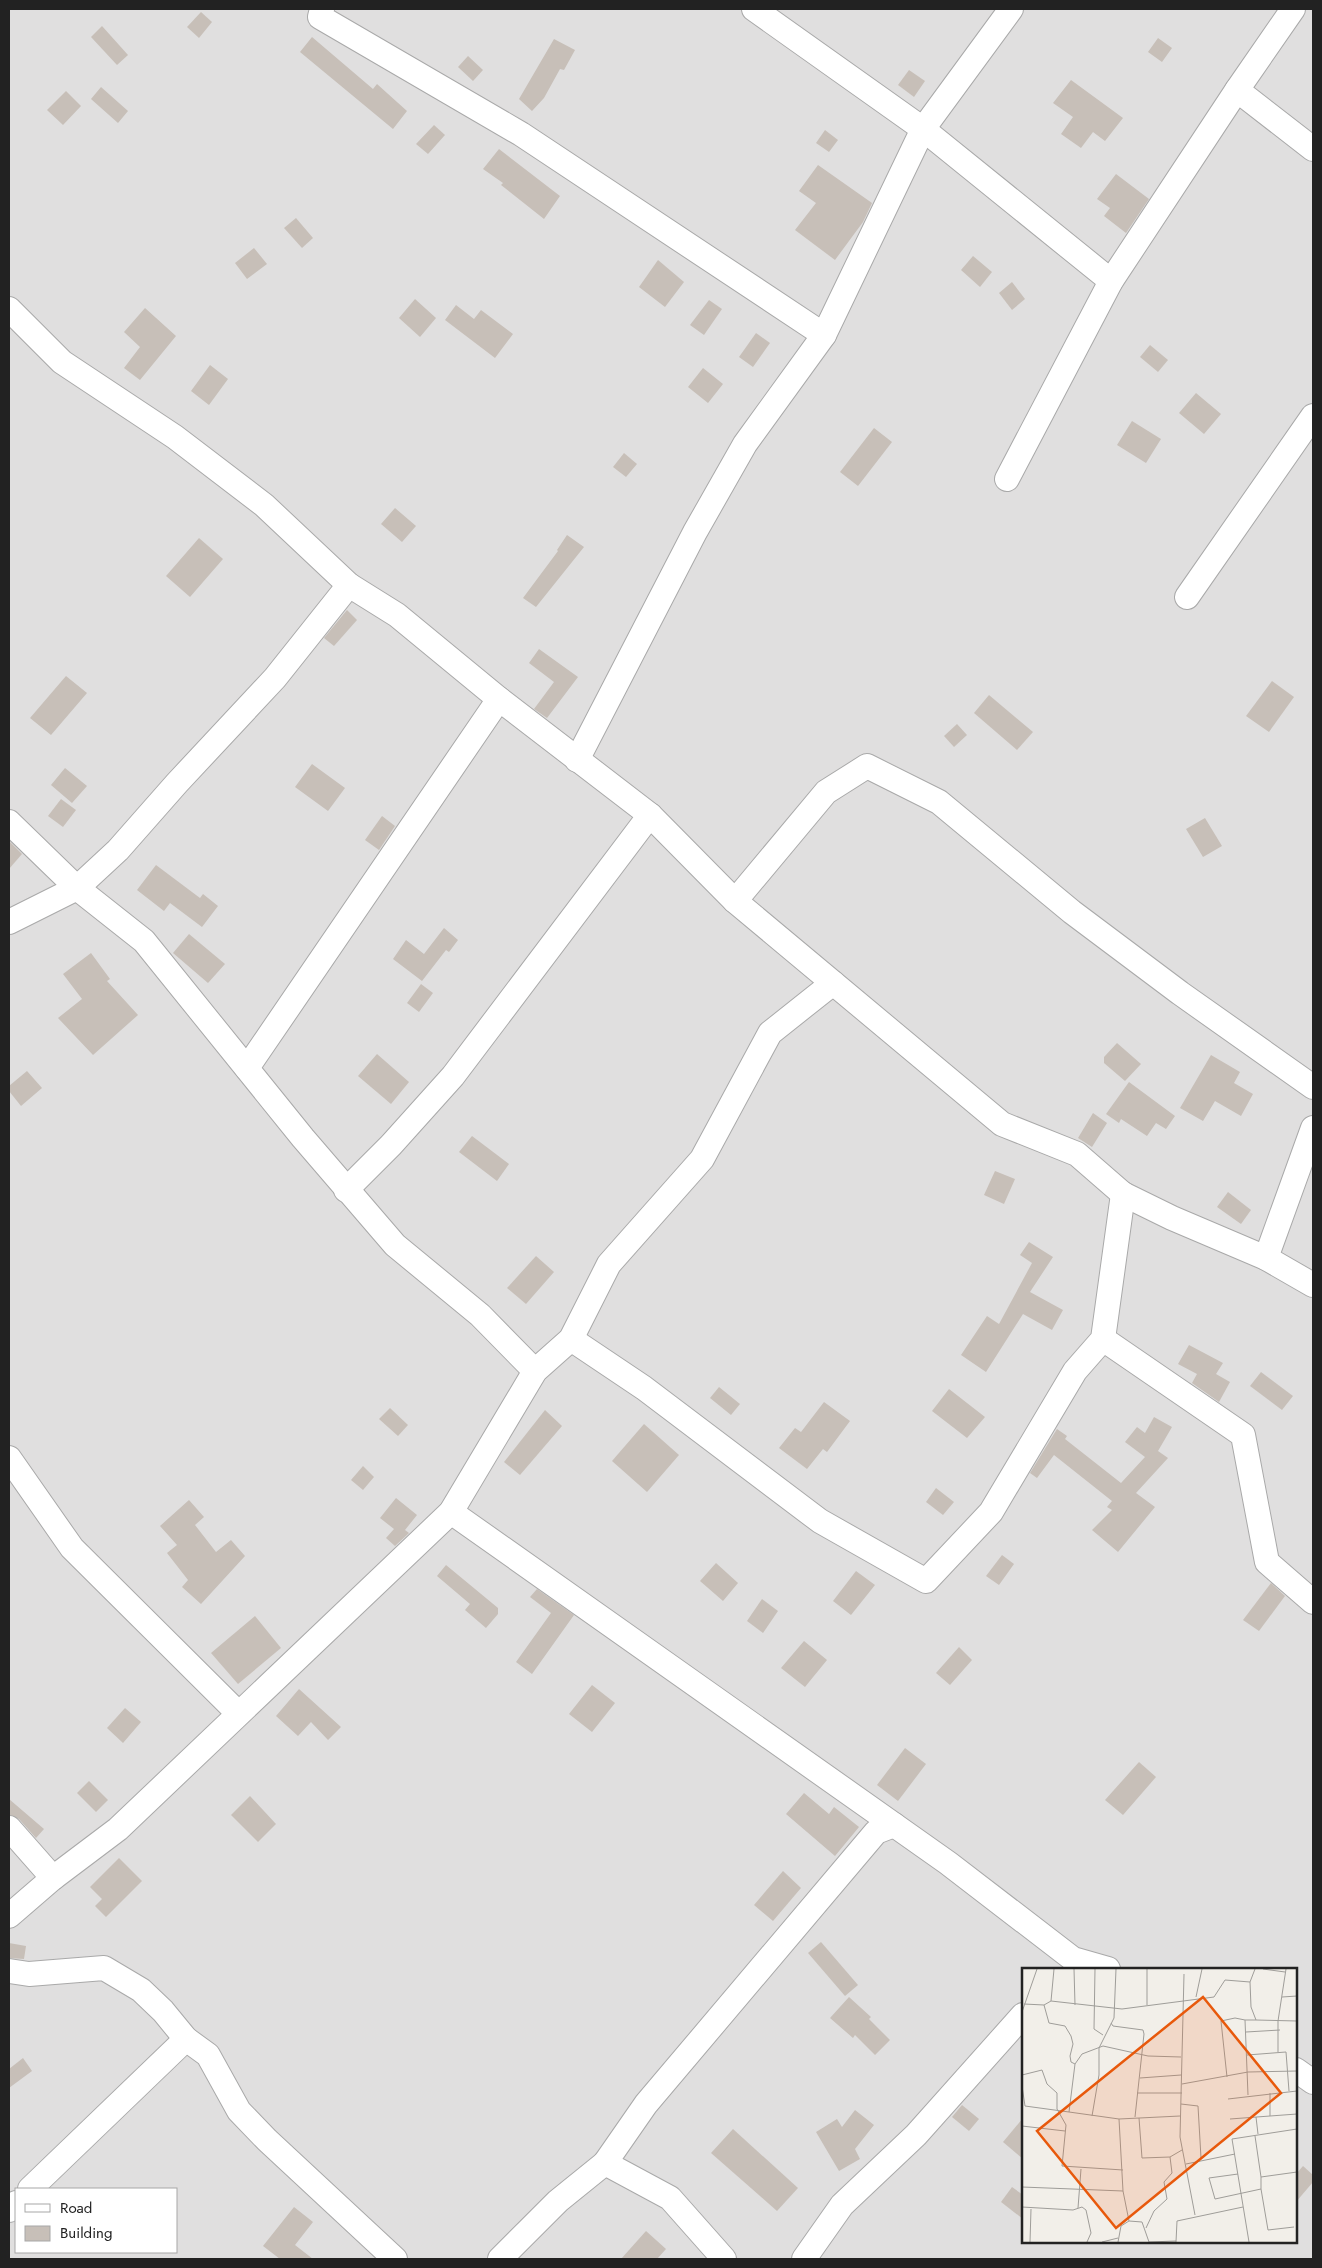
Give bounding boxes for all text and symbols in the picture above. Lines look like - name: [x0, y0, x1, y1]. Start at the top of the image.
- inset map: [1022, 1968, 1297, 2243]
- legend: [15, 2188, 178, 2253]
- text: Road: [60, 2197, 92, 2219]
- text: Building: [60, 2222, 112, 2244]

